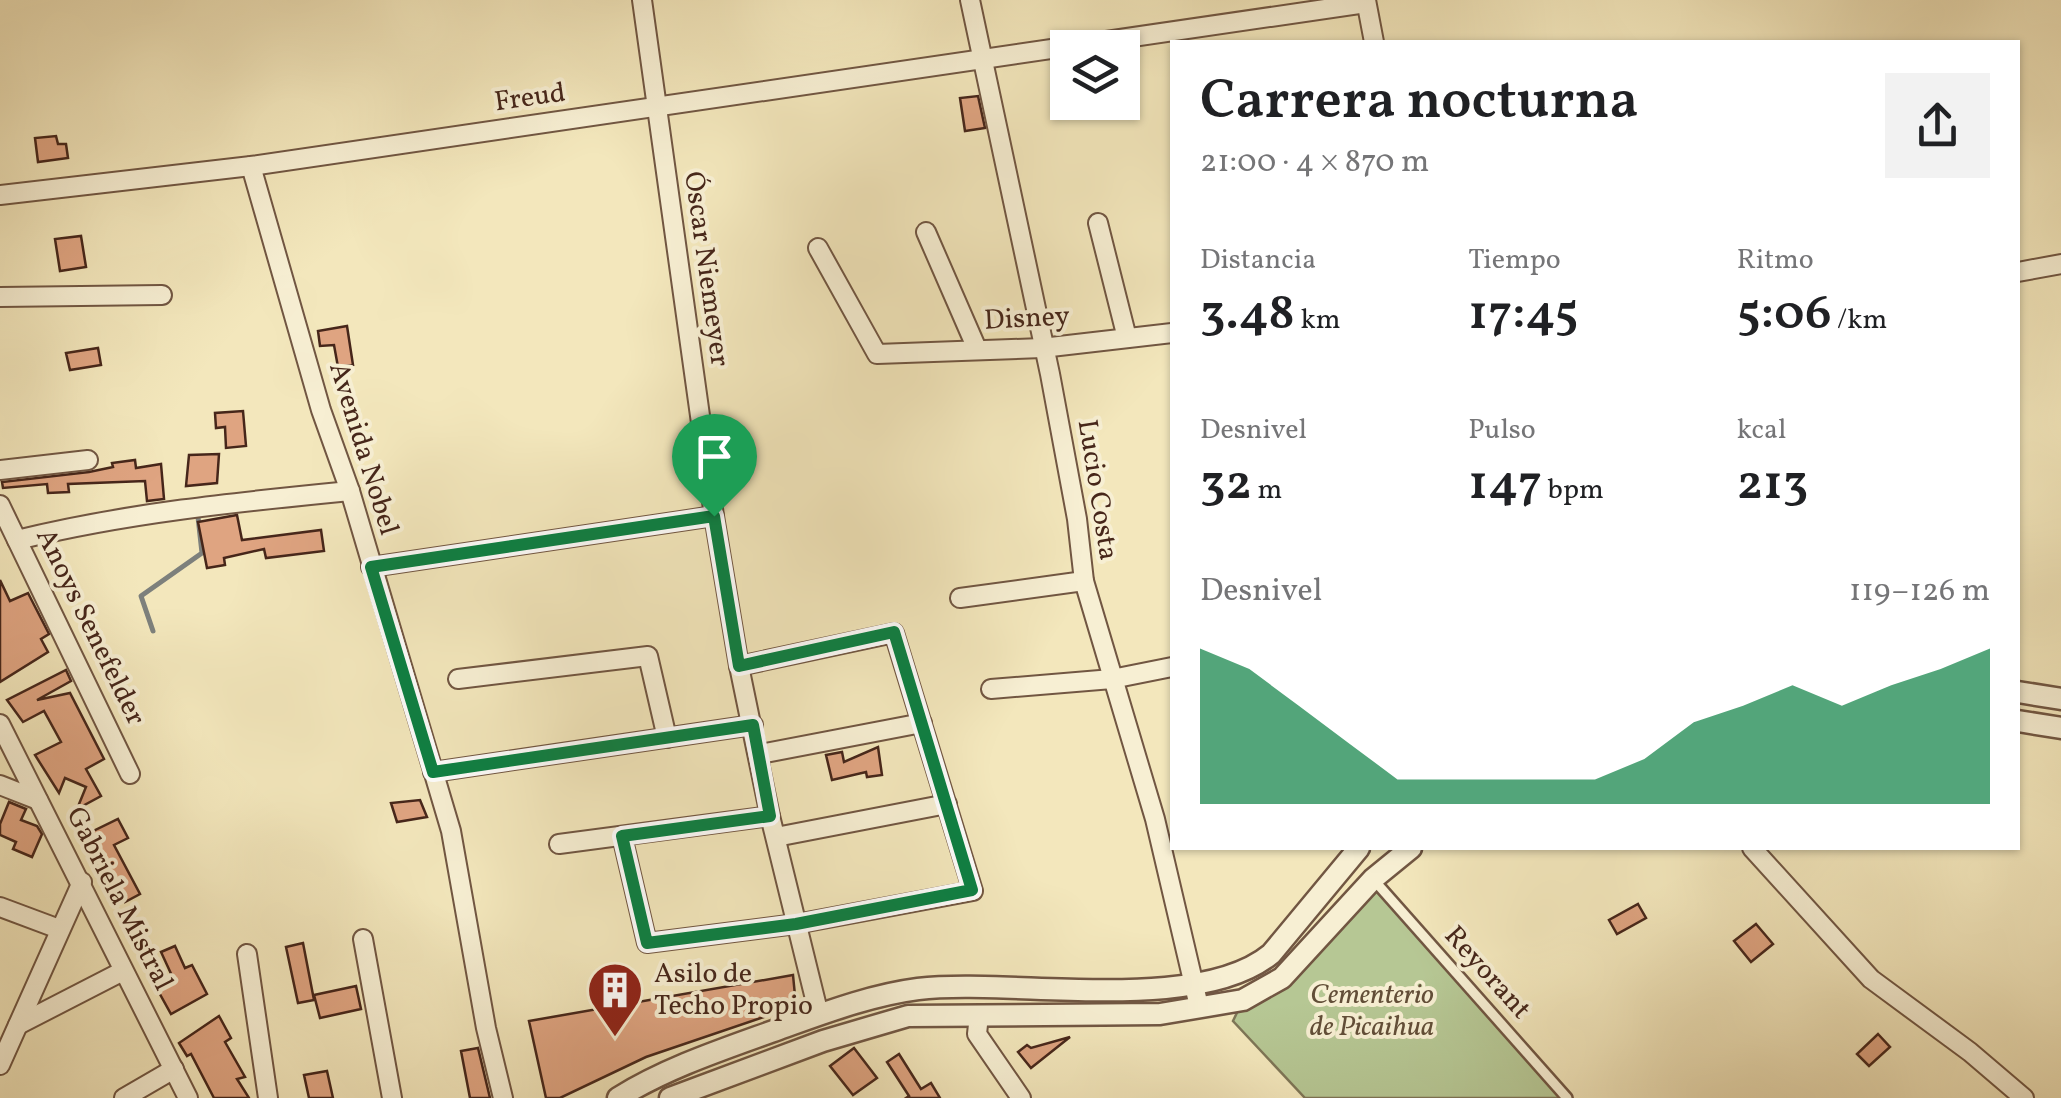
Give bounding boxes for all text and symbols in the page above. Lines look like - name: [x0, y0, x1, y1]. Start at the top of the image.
- map controls: [1050, 30, 1140, 120]
- button: layers: [1050, 30, 1140, 120]
- text: Carrera nocturna: [1200, 65, 1638, 141]
- button: share: [1885, 73, 1990, 178]
- street label: Freud: [492, 74, 568, 122]
- text: 21:00 · 4 × 870 m: [1200, 141, 1429, 185]
- street label: Óscar Niemeyer: [673, 169, 739, 369]
- text: Distancia: [1200, 241, 1316, 280]
- text: Tiempo: [1468, 241, 1561, 280]
- text: Ritmo: [1737, 241, 1814, 280]
- text: 3.48: [1200, 280, 1295, 350]
- text: 17:45: [1468, 280, 1579, 350]
- text: 5:06: [1737, 280, 1832, 350]
- street label: Disney: [983, 297, 1071, 341]
- text: km: [1295, 301, 1340, 340]
- text: /km: [1832, 301, 1887, 340]
- street label: Avenida Nobel: [318, 358, 408, 540]
- text: Desnivel: [1200, 411, 1307, 450]
- text: Pulso: [1468, 411, 1536, 450]
- text: kcal: [1737, 411, 1786, 450]
- pin: [672, 414, 757, 517]
- street label: Lucio Costa: [1067, 417, 1127, 563]
- icon: arrive: [687, 429, 742, 484]
- text: 32: [1200, 450, 1252, 520]
- text: 147: [1468, 450, 1542, 520]
- text: 213: [1737, 450, 1808, 520]
- text: m: [1252, 471, 1282, 510]
- text: bpm: [1542, 471, 1604, 510]
- street label: Anoys Senefelder: [25, 522, 155, 732]
- text: Desnivel: [1200, 570, 1322, 614]
- text: 119–126 m: [1849, 570, 1990, 614]
- street label: Gabriela Mistral: [56, 800, 182, 998]
- street label: Reyorant: [1435, 918, 1539, 1028]
- place label: Asilo de Techo Propio: [654, 955, 813, 1026]
- building icon: Asilo de Techo Propio: [585, 960, 645, 1039]
- park label: Cementerio de Picaihua: [1310, 976, 1434, 1047]

